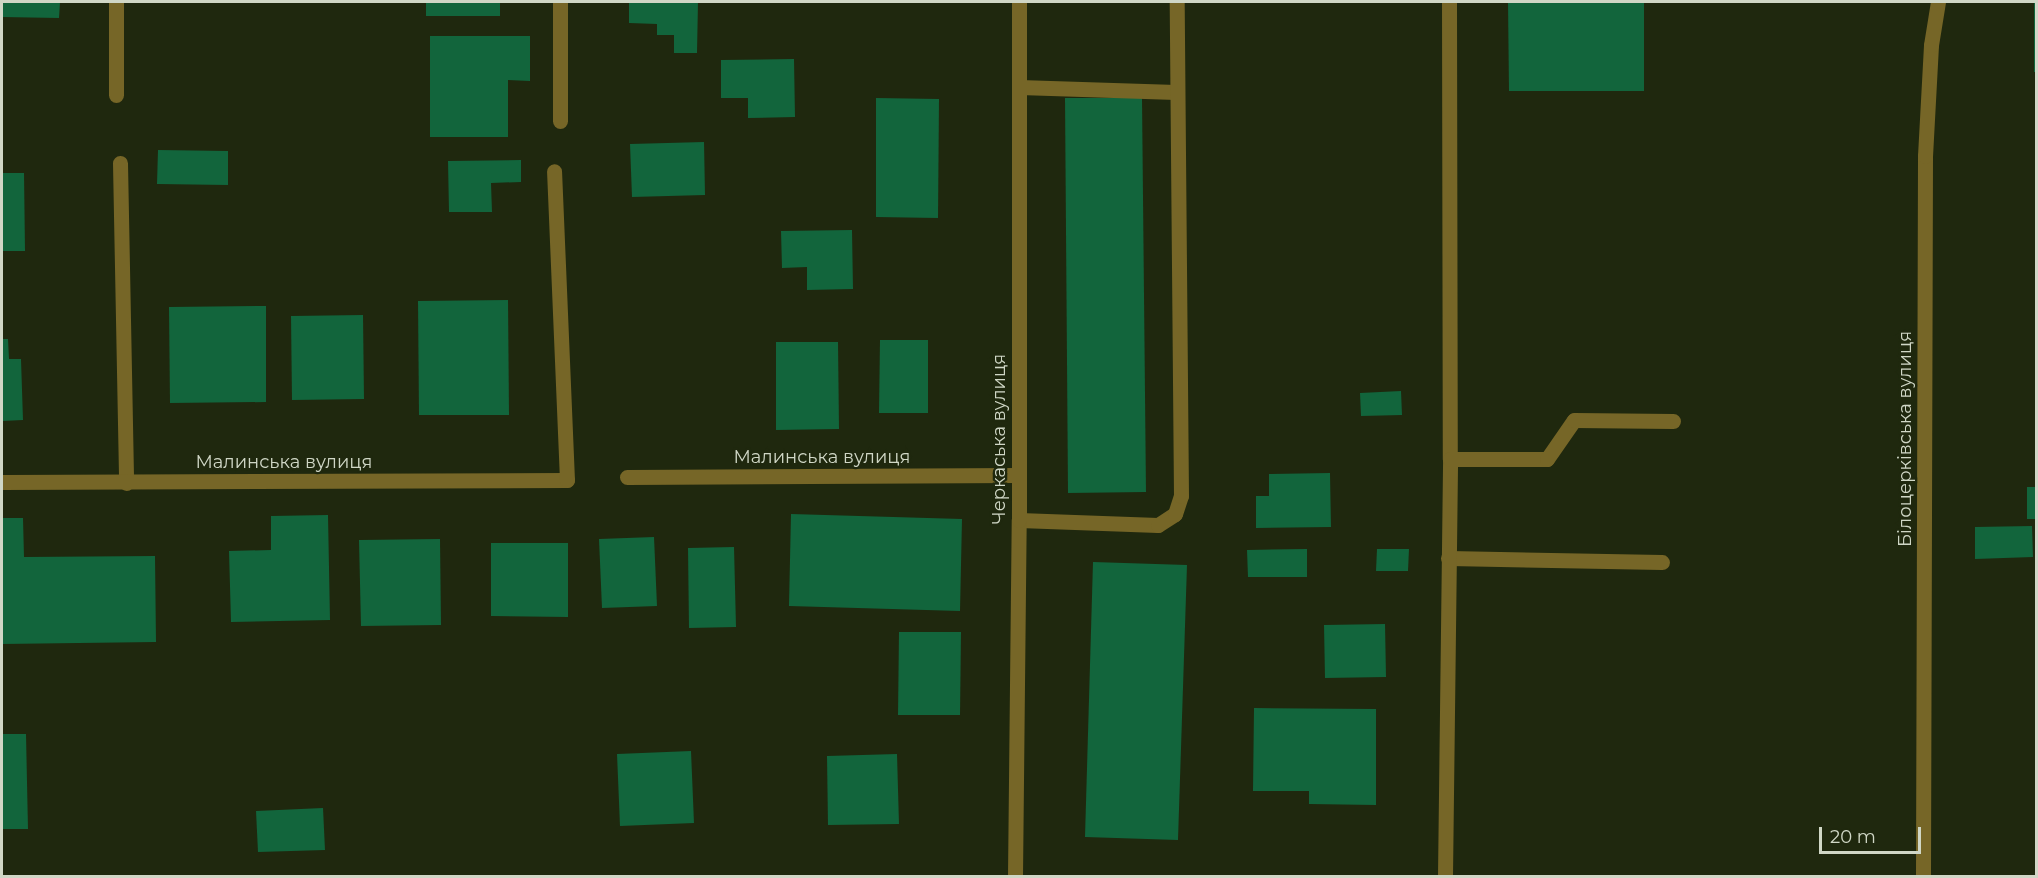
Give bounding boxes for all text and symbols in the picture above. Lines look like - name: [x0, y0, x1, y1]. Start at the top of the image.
- street label: Білоцерківська вулиця: [1894, 331, 1916, 547]
- street label: Черкаська вулиця: [988, 354, 1010, 524]
- street label: Малинська вулиця: [733, 446, 911, 468]
- street label: Малинська вулиця: [195, 451, 373, 473]
- scale bar: [1822, 815, 1924, 853]
- text: 20 m: [1830, 826, 1876, 848]

